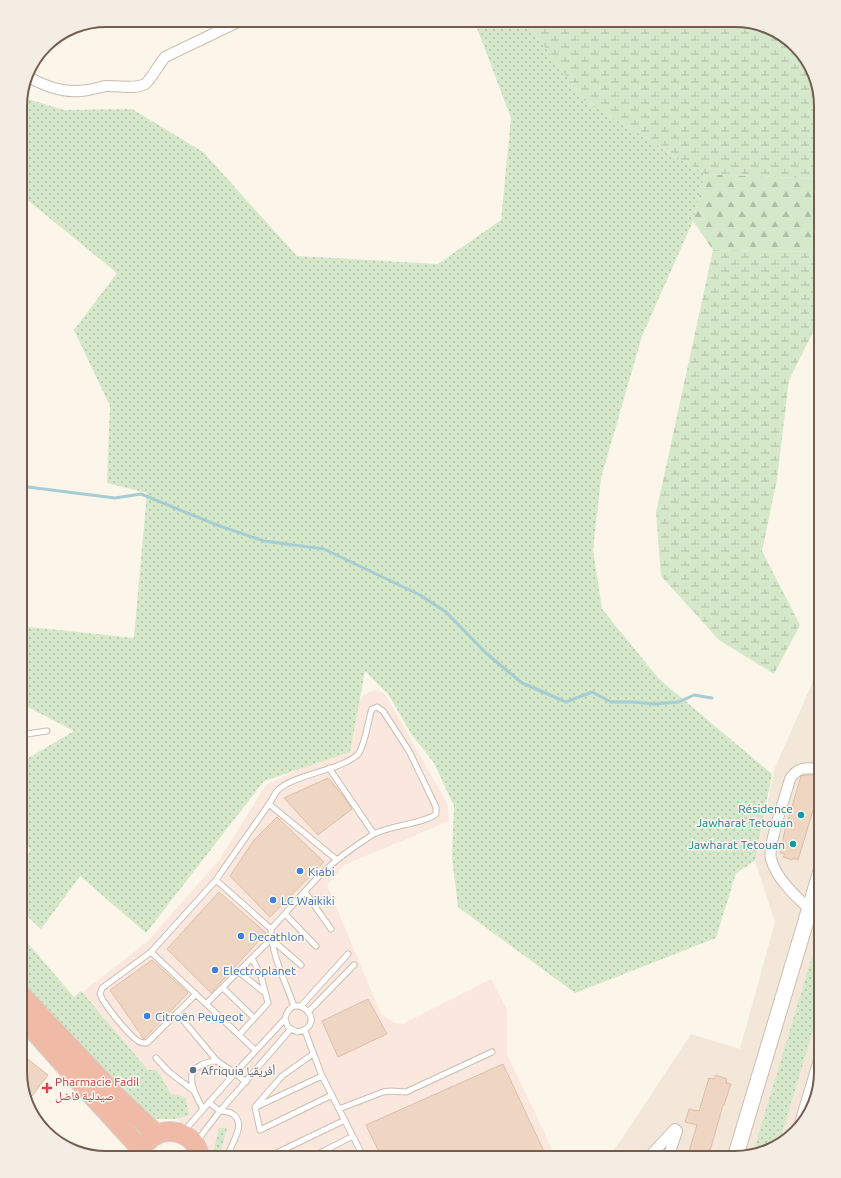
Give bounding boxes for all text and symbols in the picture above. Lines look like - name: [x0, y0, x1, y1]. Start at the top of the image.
- place label: Résidence Jawharat Tetouan: [696, 802, 793, 829]
- marker: Résidence Jawharat Tetouan: [796, 810, 806, 820]
- place label: Jawharat Tetouan: [688, 838, 785, 851]
- marker: Jawharat Tetouan: [788, 839, 798, 849]
- place label: Kiabi: [308, 865, 335, 878]
- marker: Kiabi: [295, 866, 305, 876]
- place label: LC Waikiki: [281, 894, 335, 907]
- marker: LC Waikiki: [268, 895, 278, 905]
- place label: Decathlon: [249, 930, 304, 943]
- marker: Decathlon: [236, 931, 246, 941]
- place label: Electroplanet: [223, 964, 296, 977]
- marker: Electroplanet: [210, 965, 220, 975]
- place label: Citroën Peugeot: [155, 1010, 244, 1023]
- marker: Citroën Peugeot: [142, 1011, 152, 1021]
- place label: Afriquia أفريقيا: [201, 1064, 276, 1078]
- marker: Afriquia أفريقيا: [188, 1065, 198, 1075]
- place label: Pharmacie Fadil صيدلية فاضل: [55, 1075, 139, 1103]
- marker: Pharmacie Fadil صيدلية فاضل: [42, 1083, 52, 1093]

